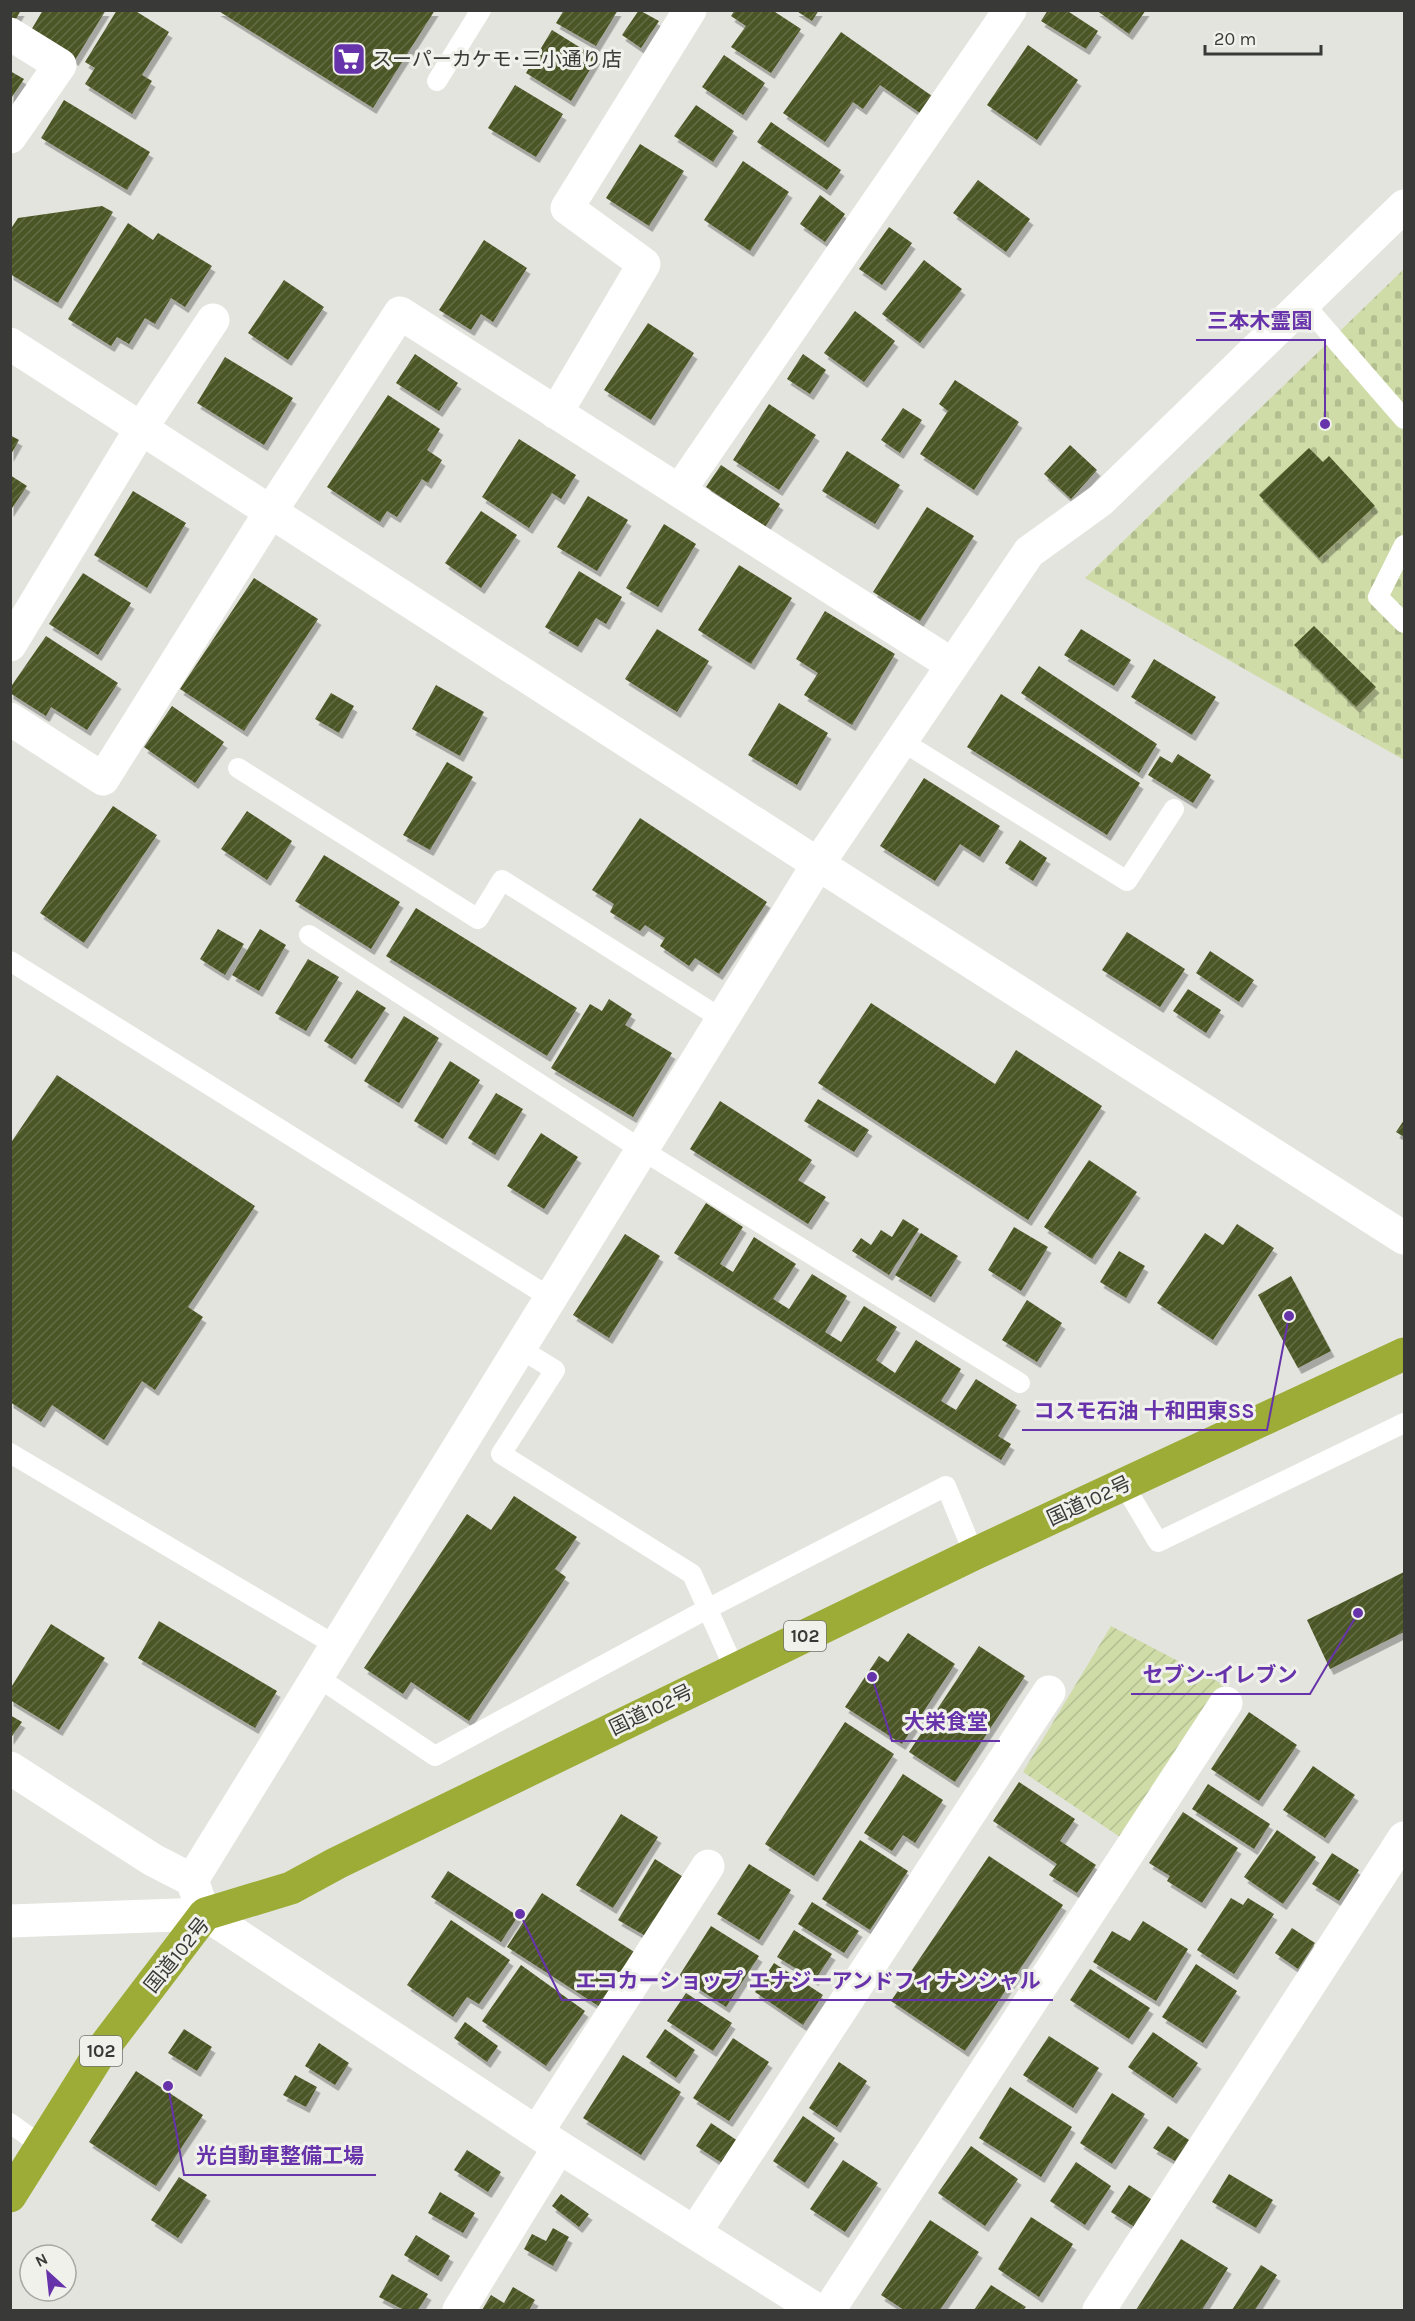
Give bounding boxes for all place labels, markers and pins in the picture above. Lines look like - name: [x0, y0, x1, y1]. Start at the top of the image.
- supermarket icon: スーパーカケモ･三小通り店: [331, 41, 367, 77]
- place label: スーパーカケモ･三小通り店: [372, 48, 622, 71]
- callout: 三本木霊園: [1196, 301, 1325, 340]
- callout: コスモ石油 十和田東SS: [1022, 1391, 1267, 1430]
- callout: セブン-イレブン: [1131, 1655, 1310, 1694]
- callout: 大栄食堂: [892, 1702, 1000, 1741]
- callout: エコカーショップ エナジーアンドフィナンシャル: [562, 1961, 1053, 2000]
- callout: 光自動車整備工場: [184, 2136, 376, 2175]

